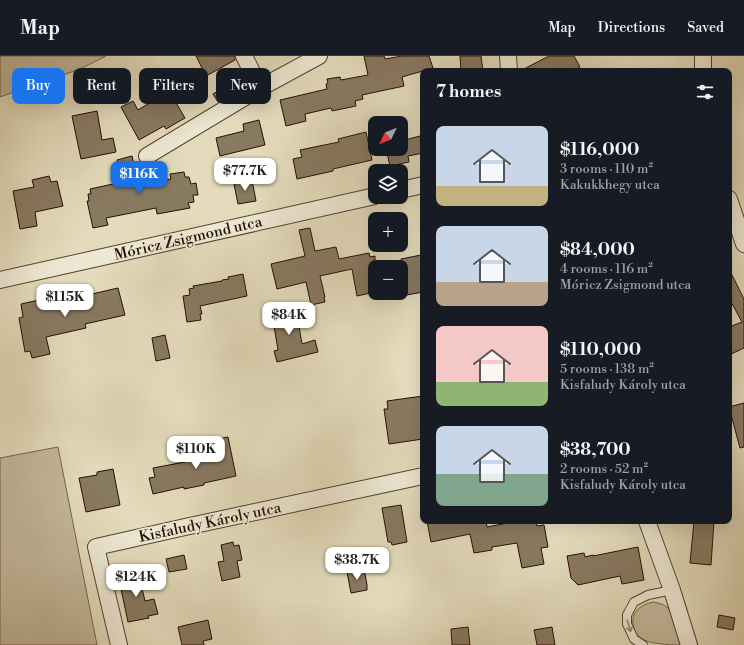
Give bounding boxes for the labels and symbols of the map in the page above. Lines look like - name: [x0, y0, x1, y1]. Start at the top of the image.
- north arrow: [368, 116, 408, 156]
- pin: $77.7K: [212, 158, 278, 192]
- pin: $116K: [111, 161, 167, 195]
- street label: Móricz Zsigmond utca: [112, 212, 264, 265]
- pin: $115K: [37, 284, 93, 318]
- pin: $84K: [265, 302, 313, 336]
- pin: $110K: [168, 436, 224, 470]
- street label: Kisfaludy Károly utca: [137, 498, 283, 547]
- pin: $38.7K: [324, 547, 390, 581]
- pin: $124K: [108, 564, 164, 598]
- one-way arrow: [626, 620, 633, 633]

